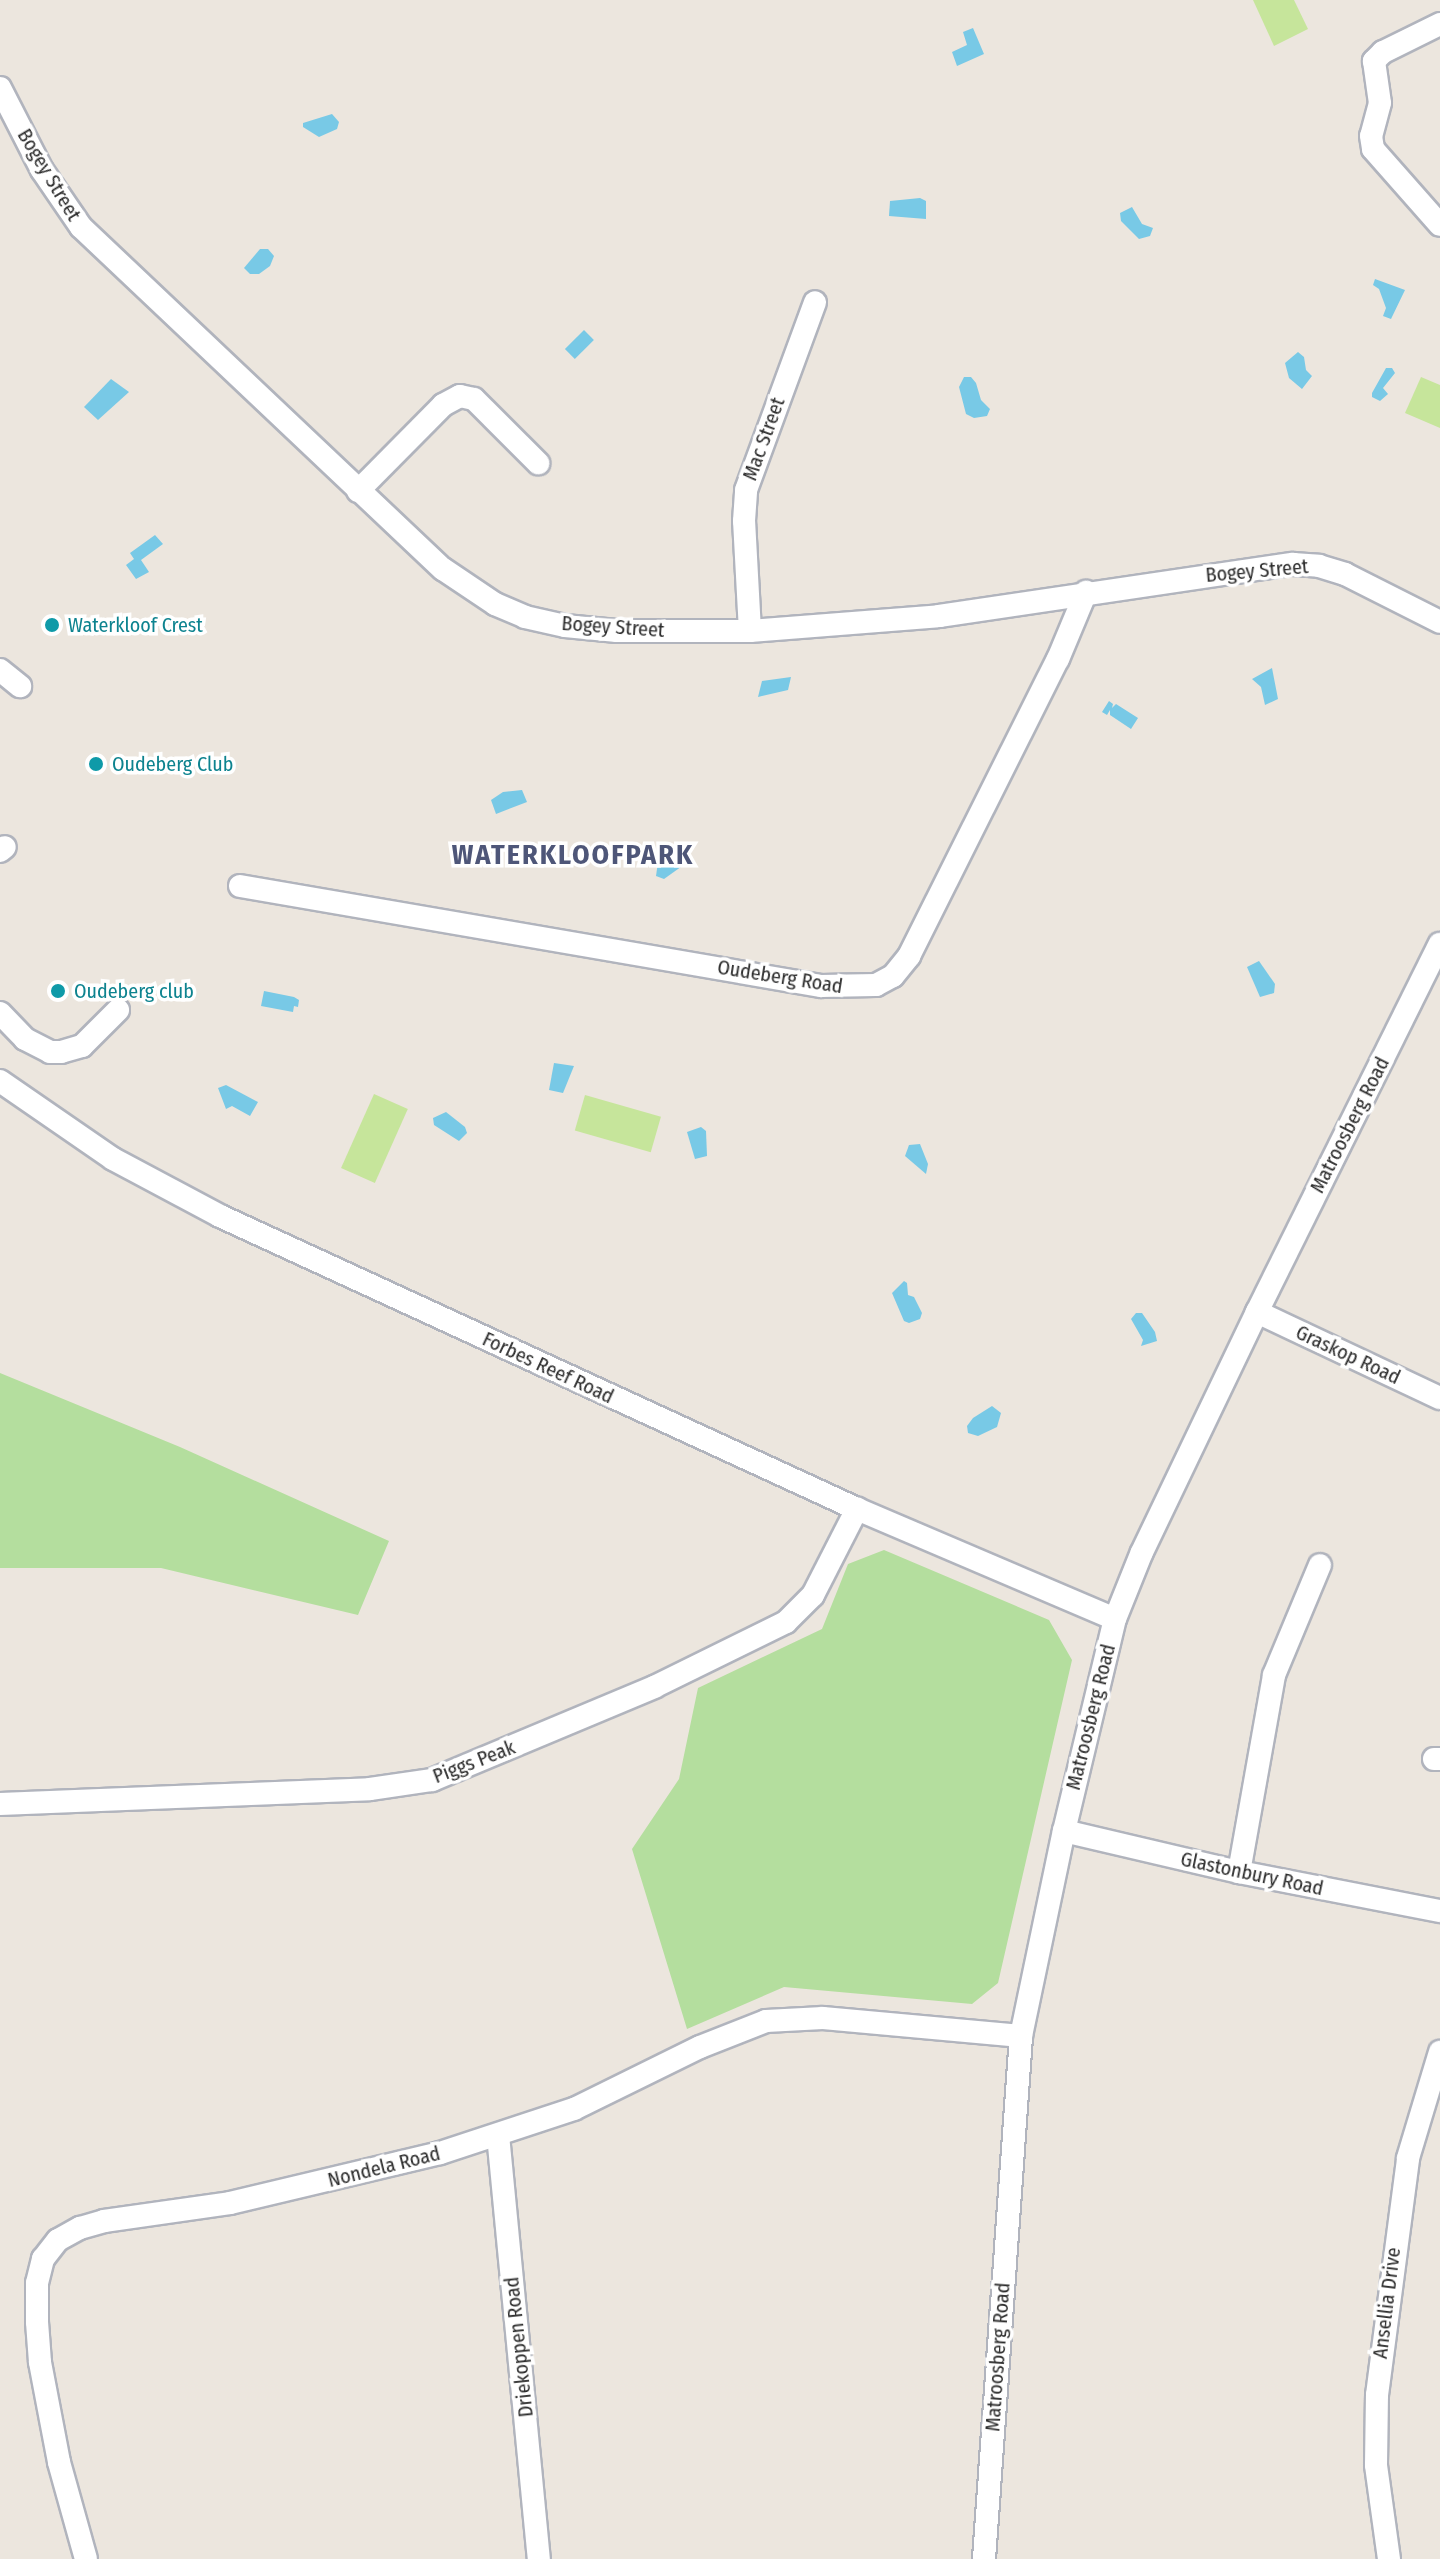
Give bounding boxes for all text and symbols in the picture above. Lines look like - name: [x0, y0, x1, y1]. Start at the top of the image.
- street label: Bogey Street: [12, 125, 86, 225]
- street label: Mac Street: [738, 394, 790, 484]
- street label: Bogey Street: [1205, 555, 1309, 587]
- street label: Bogey Street: [561, 611, 665, 643]
- place label: Waterkloof Crest: [68, 613, 203, 637]
- marker: Waterkloof Crest: [43, 616, 61, 634]
- place label: Oudeberg Club: [112, 752, 233, 776]
- marker: Oudeberg Club: [87, 755, 105, 773]
- district label: WATERKLOOFPARK: [452, 838, 694, 872]
- street label: Oudeberg Road: [716, 955, 844, 999]
- place label: Oudeberg club: [74, 979, 194, 1003]
- marker: Oudeberg club: [49, 982, 67, 1000]
- street label: Matroosberg Road: [1305, 1053, 1395, 1197]
- street label: Graskop Road: [1292, 1320, 1404, 1390]
- street label: Forbes Reef Road: [479, 1327, 617, 1409]
- street label: Matroosberg Road: [1061, 1642, 1121, 1792]
- street label: Piggs Peak: [430, 1735, 518, 1789]
- street label: Glastonbury Road: [1178, 1847, 1326, 1901]
- street label: Nondela Road: [325, 2141, 443, 2193]
- street label: Ansellia Drive: [1368, 2246, 1406, 2360]
- street label: Driekoppen Road: [500, 2276, 538, 2418]
- street label: Matroosberg Road: [981, 2282, 1015, 2432]

